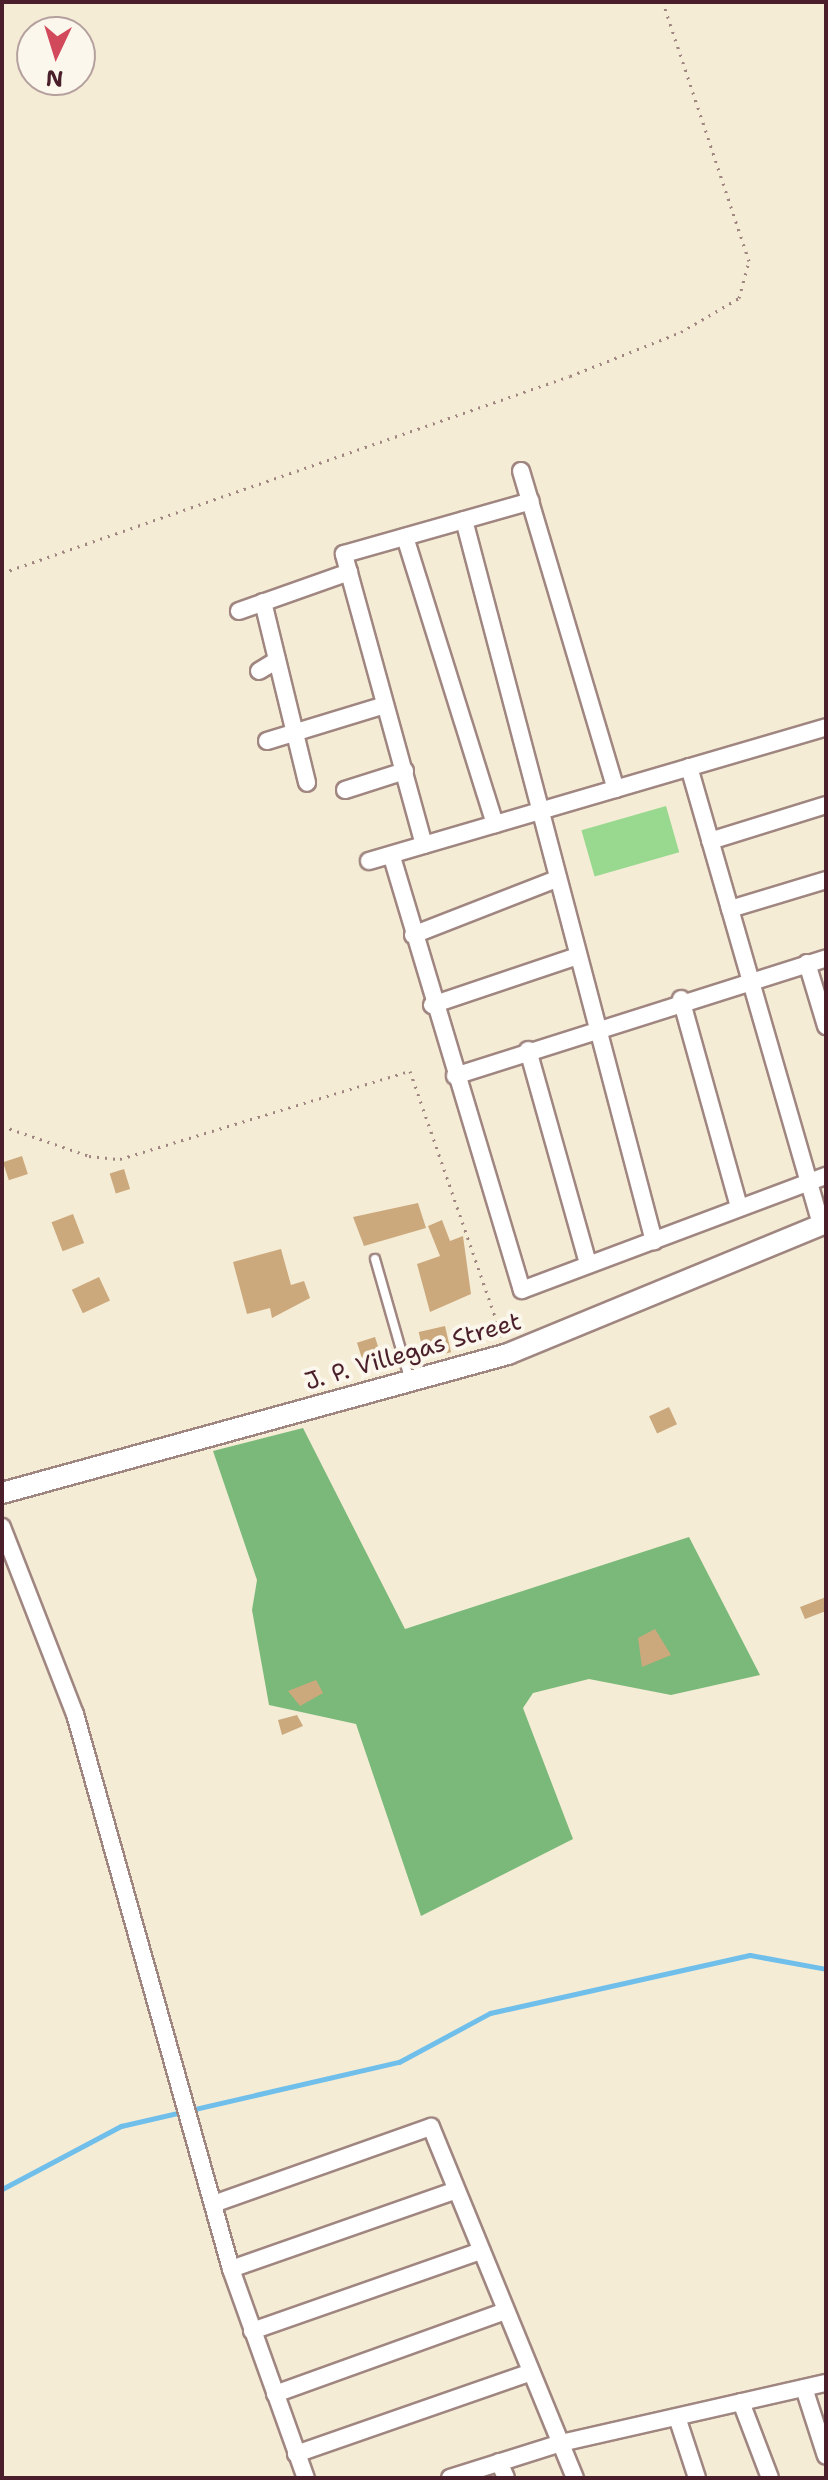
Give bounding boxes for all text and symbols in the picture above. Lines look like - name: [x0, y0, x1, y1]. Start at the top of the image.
- north arrow: [16, 16, 96, 96]
- text: N: [45, 63, 64, 94]
- street label: J. P. Villegas Street: [302, 1307, 524, 1397]

